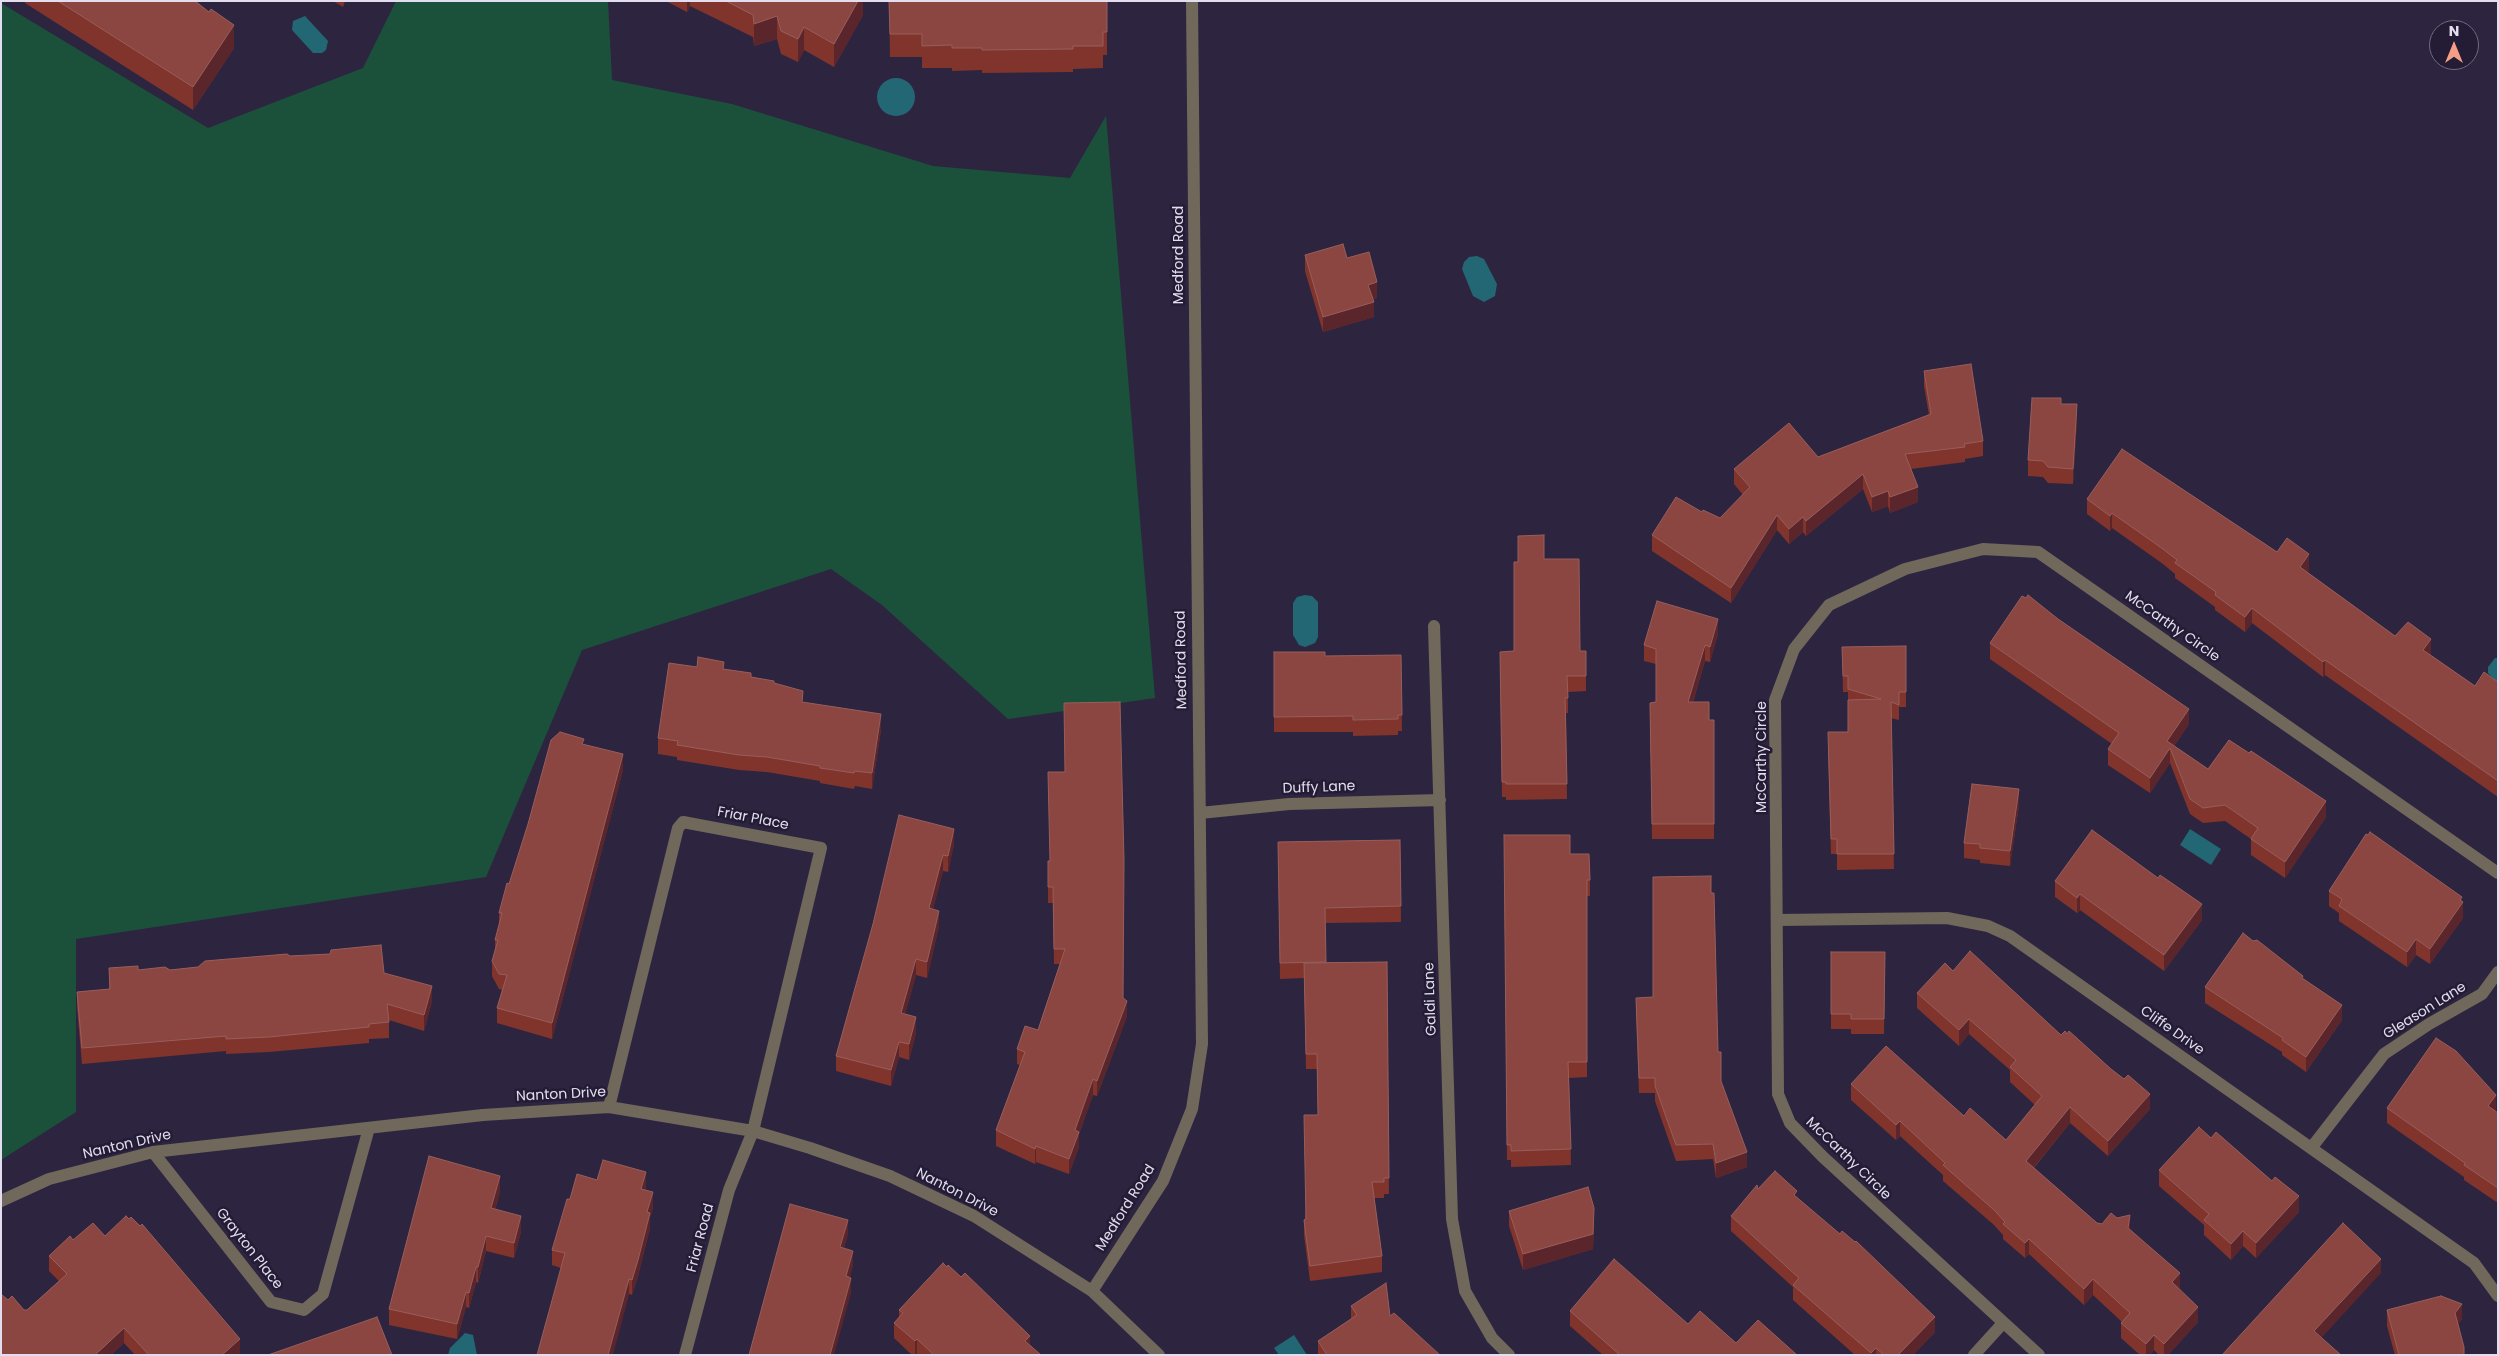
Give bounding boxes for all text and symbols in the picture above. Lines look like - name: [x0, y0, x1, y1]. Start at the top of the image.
- north arrow: [2429, 20, 2479, 70]
- text: N: [2449, 21, 2459, 41]
- street label: Medford Road: [1171, 206, 1187, 304]
- street label: McCarthy Circle: [2121, 588, 2223, 666]
- street label: Medford Road: [1173, 611, 1191, 709]
- street label: McCarthy Circle: [1754, 701, 1770, 813]
- street label: Duffy Lane: [1282, 778, 1356, 798]
- street label: Friar Place: [716, 804, 790, 834]
- street label: Galdi Lane: [1421, 962, 1441, 1036]
- street label: Gleason Lane: [2380, 979, 2470, 1043]
- street label: Cliffe Drive: [2137, 1003, 2207, 1059]
- street label: Nanton Drive: [516, 1084, 606, 1106]
- street label: McCarthy Circle: [1802, 1114, 1894, 1204]
- street label: Nanton Drive: [81, 1127, 173, 1163]
- street label: Medford Road: [1093, 1162, 1159, 1254]
- street label: Nanton Drive: [913, 1165, 1001, 1221]
- street label: Friar Road: [684, 1202, 718, 1274]
- street label: Grayton Place: [212, 1205, 286, 1293]

